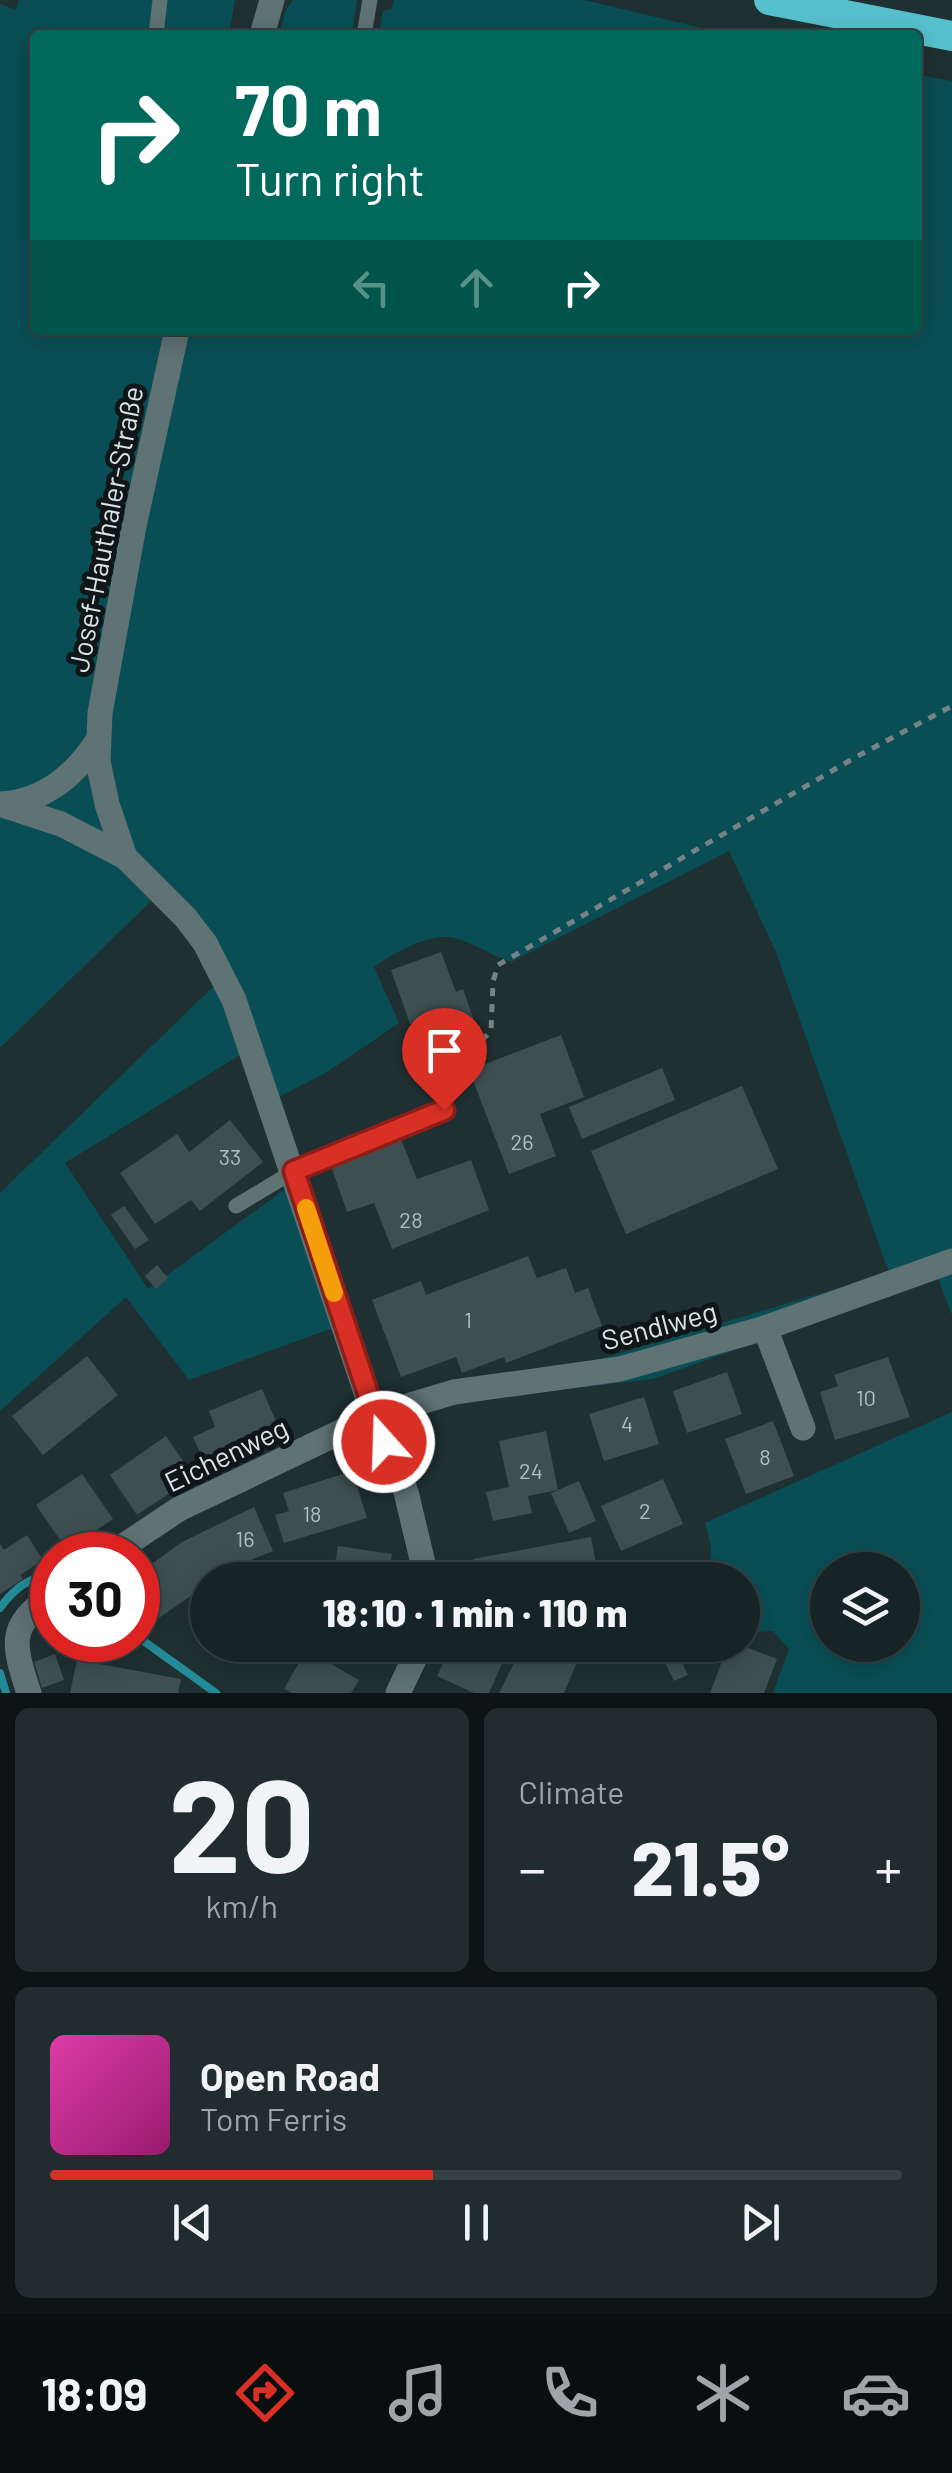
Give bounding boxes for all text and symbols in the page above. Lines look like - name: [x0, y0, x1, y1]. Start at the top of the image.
- text: 70 m: [235, 66, 382, 150]
- icon: right: [70, 70, 200, 200]
- text: Turn right: [235, 151, 425, 205]
- icon: left: [344, 260, 399, 315]
- icon: ahead: [449, 260, 504, 315]
- icon: right: [554, 260, 609, 315]
- street label: Josef-Hauthaler-Straße: [61, 383, 149, 675]
- pin: [402, 1008, 487, 1111]
- icon: arrive: [417, 1023, 472, 1078]
- house number: 26: [510, 1128, 534, 1154]
- house number: 33: [219, 1143, 241, 1169]
- house number: 28: [399, 1206, 423, 1232]
- street label: Sendlweg: [598, 1293, 720, 1357]
- house number: 1: [464, 1306, 472, 1332]
- house number: 10: [856, 1384, 876, 1410]
- position arrow: [332, 1390, 436, 1494]
- street label: Eichenweg: [159, 1410, 293, 1498]
- house number: 4: [621, 1410, 633, 1436]
- house number: 8: [759, 1443, 771, 1469]
- house number: 24: [519, 1457, 543, 1483]
- house number: 2: [639, 1497, 651, 1523]
- house number: 18: [302, 1500, 322, 1526]
- house number: 16: [235, 1525, 255, 1551]
- speed limit sign: 30: [30, 1532, 160, 1662]
- map controls: [810, 1552, 920, 1662]
- button: layers: [810, 1552, 920, 1662]
- text: 18:10 · 1 min · 110 m: [323, 1589, 627, 1635]
- text: 20: [168, 1743, 315, 1899]
- text: Climate: [519, 1772, 624, 1810]
- text: 21.5°: [631, 1821, 789, 1911]
- text: −: [519, 1834, 546, 1900]
- text: +: [874, 1834, 902, 1900]
- text: km/h: [206, 1886, 278, 1924]
- text: Open Road: [200, 2053, 380, 2099]
- text: Tom Ferris: [200, 2099, 347, 2137]
- icon: previous: [165, 2195, 220, 2250]
- icon: pause: [449, 2195, 504, 2250]
- icon: next: [733, 2195, 788, 2250]
- icon: directions: [230, 2358, 300, 2428]
- icon: music: [383, 2358, 453, 2428]
- icon: phone: [535, 2358, 605, 2428]
- icon: climate: [688, 2358, 758, 2428]
- icon: car: [841, 2358, 911, 2428]
- text: 18:09: [41, 2366, 148, 2420]

